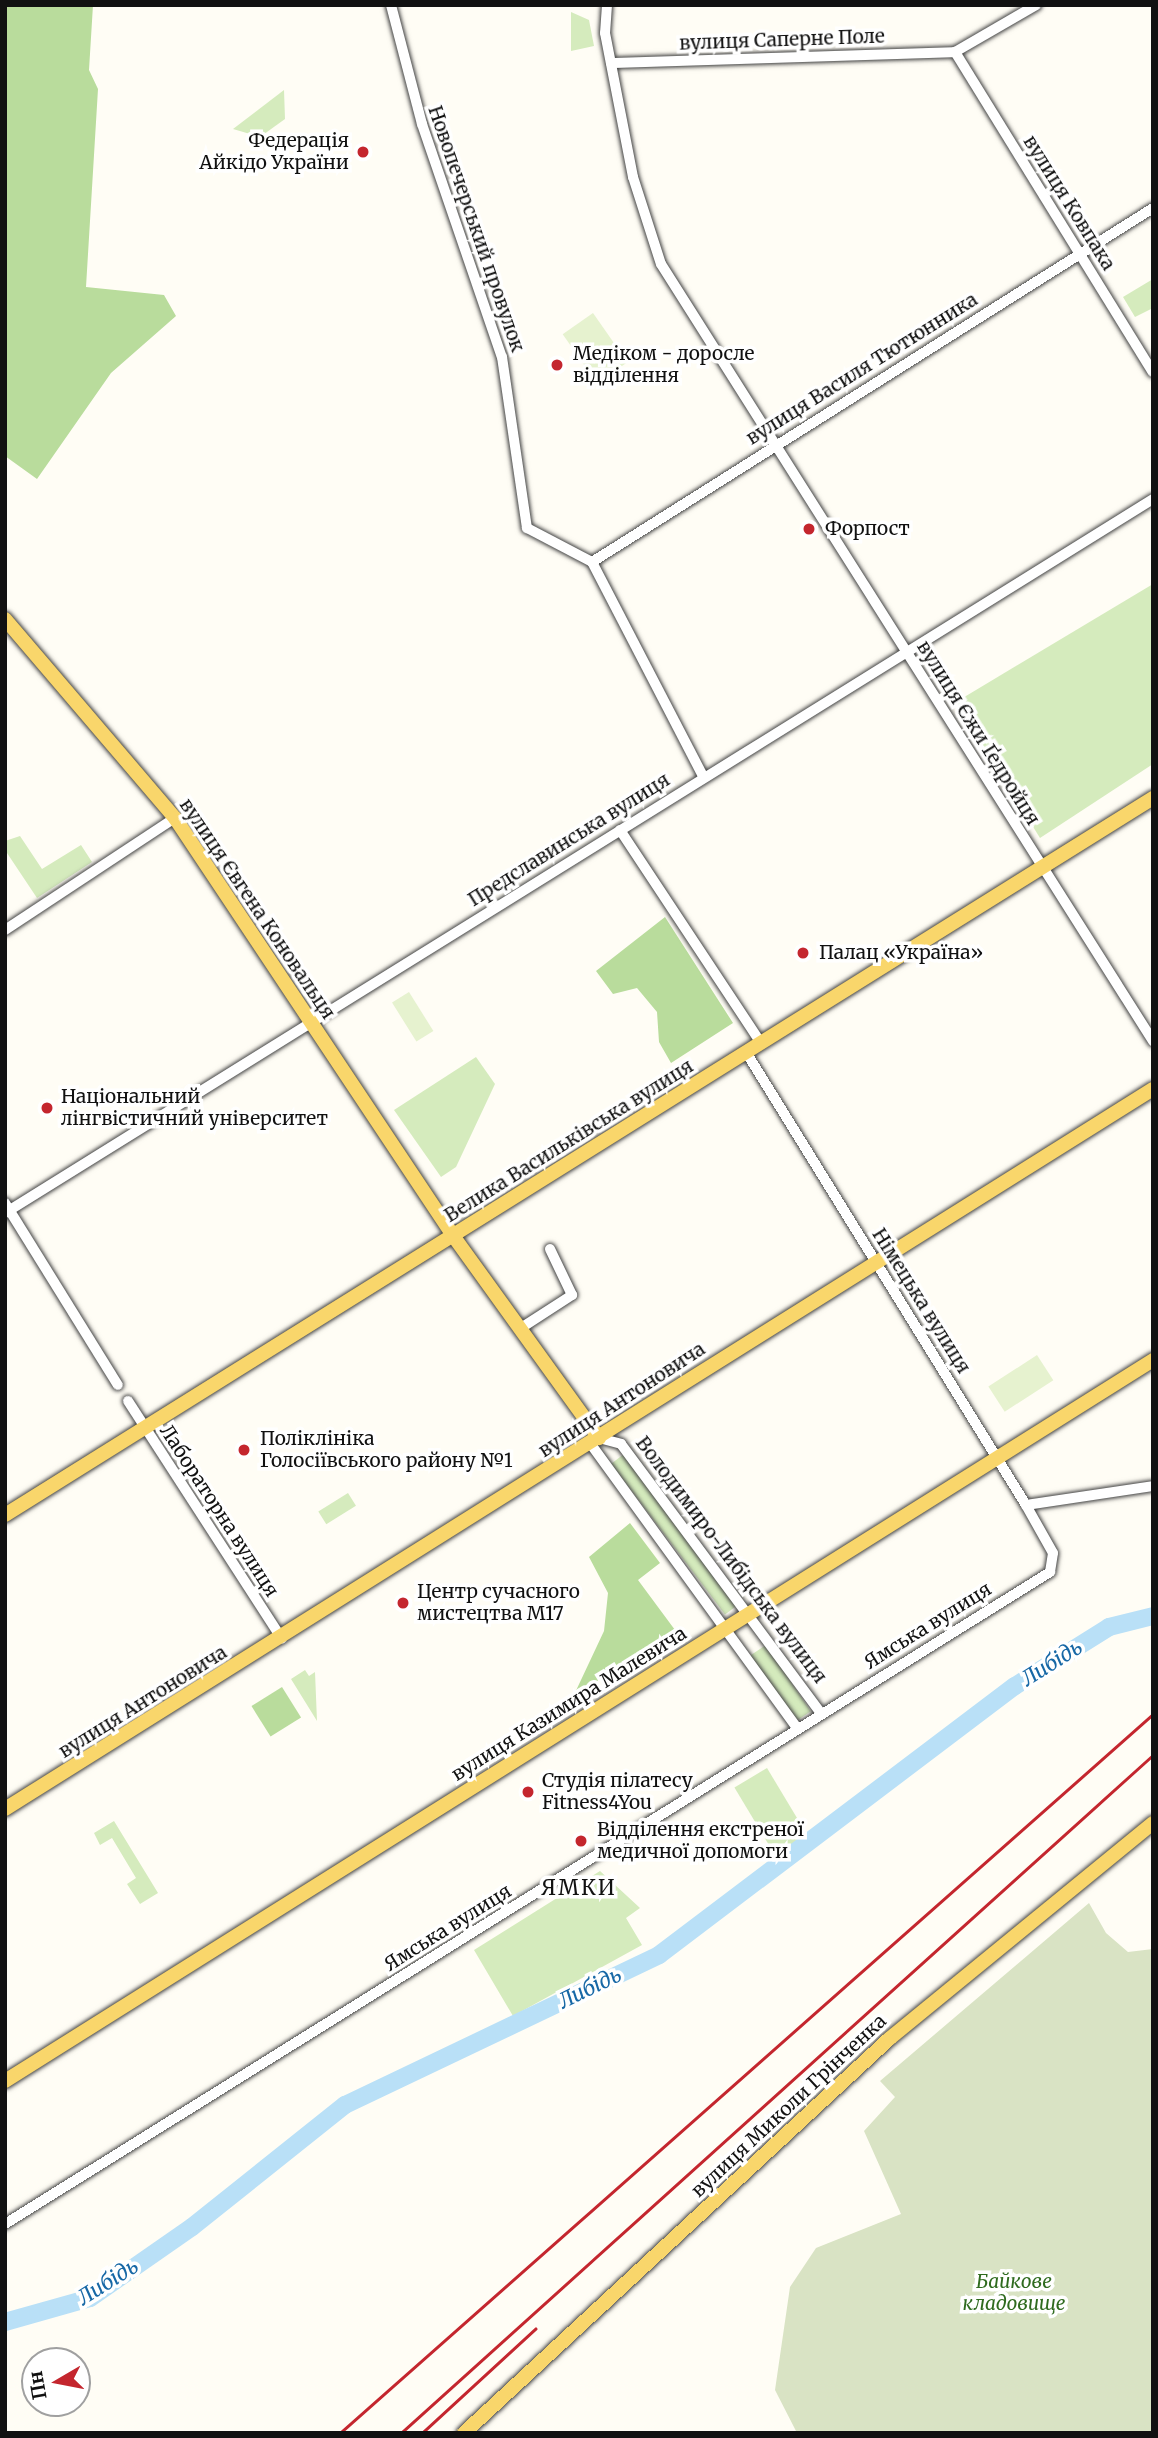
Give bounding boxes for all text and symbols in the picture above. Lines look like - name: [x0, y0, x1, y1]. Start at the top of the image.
- street label: вулиця Саперне Поле: [679, 25, 885, 55]
- street label: Новопечерський провулок: [423, 103, 529, 355]
- place label: Федерація Айкідо України: [199, 130, 349, 174]
- street label: вулиця Ковпака: [1018, 131, 1120, 275]
- marker: Федерація Айкідо України: [355, 144, 371, 160]
- street label: вулиця Василя Тютюнника: [742, 288, 982, 450]
- place label: Медіком - доросле відділення: [573, 343, 754, 387]
- marker: Медіком - доросле відділення: [547, 355, 567, 375]
- place label: Форпост: [825, 518, 910, 540]
- marker: Форпост: [799, 519, 819, 539]
- street label: вулиця Єжи Ґедройця: [912, 637, 1044, 829]
- street label: Предславинська вулиця: [464, 769, 674, 911]
- street label: вулиця Євгена Коновальця: [175, 794, 339, 1024]
- place label: Палац «Україна»: [819, 942, 983, 964]
- marker: Палац «Україна»: [793, 943, 813, 963]
- street label: Велика Васильківська вулиця: [440, 1055, 698, 1227]
- place label: Національний лінгвістичний університет: [61, 1086, 328, 1130]
- marker: Національний лінгвістичний університет: [39, 1100, 55, 1116]
- street label: Німецька вулиця: [867, 1224, 975, 1378]
- street label: вулиця Антоновича: [535, 1338, 709, 1462]
- street label: Лабораторна вулиця: [155, 1421, 283, 1601]
- place label: Поліклініка Голосіївського району №1: [260, 1428, 513, 1472]
- street label: Володимиро-Либідська вулиця: [631, 1432, 831, 1688]
- marker: Поліклініка Голосіївського району №1: [234, 1440, 254, 1460]
- street label: Ямська вулиця: [860, 1578, 996, 1674]
- place label: Центр сучасного мистецтва M17: [417, 1581, 580, 1625]
- marker: Центр сучасного мистецтва M17: [395, 1595, 411, 1611]
- street label: вулиця Казимира Малевича: [447, 1622, 691, 1786]
- water label: Либідь: [1017, 1635, 1087, 1691]
- street label: вулиця Антоновича: [55, 1641, 231, 1763]
- place label: Студія пілатесу Fitness4You: [542, 1770, 693, 1814]
- marker: Студія пілатесу Fitness4You: [520, 1784, 536, 1800]
- place label: Відділення екстреної медичної допомоги: [597, 1819, 804, 1863]
- marker: Відділення екстреної медичної допомоги: [571, 1831, 591, 1851]
- district label: ЯМКИ: [542, 1875, 616, 1901]
- street label: Ямська вулиця: [380, 1880, 516, 1976]
- water label: Либідь: [554, 1962, 626, 2014]
- street label: вулиця Миколи Грінченка: [687, 2010, 891, 2202]
- water label: Либідь: [73, 2254, 143, 2310]
- park label: Байкове кладовище: [962, 2271, 1066, 2315]
- north arrow: [21, 2347, 91, 2417]
- text: Пн: [23, 2369, 52, 2401]

